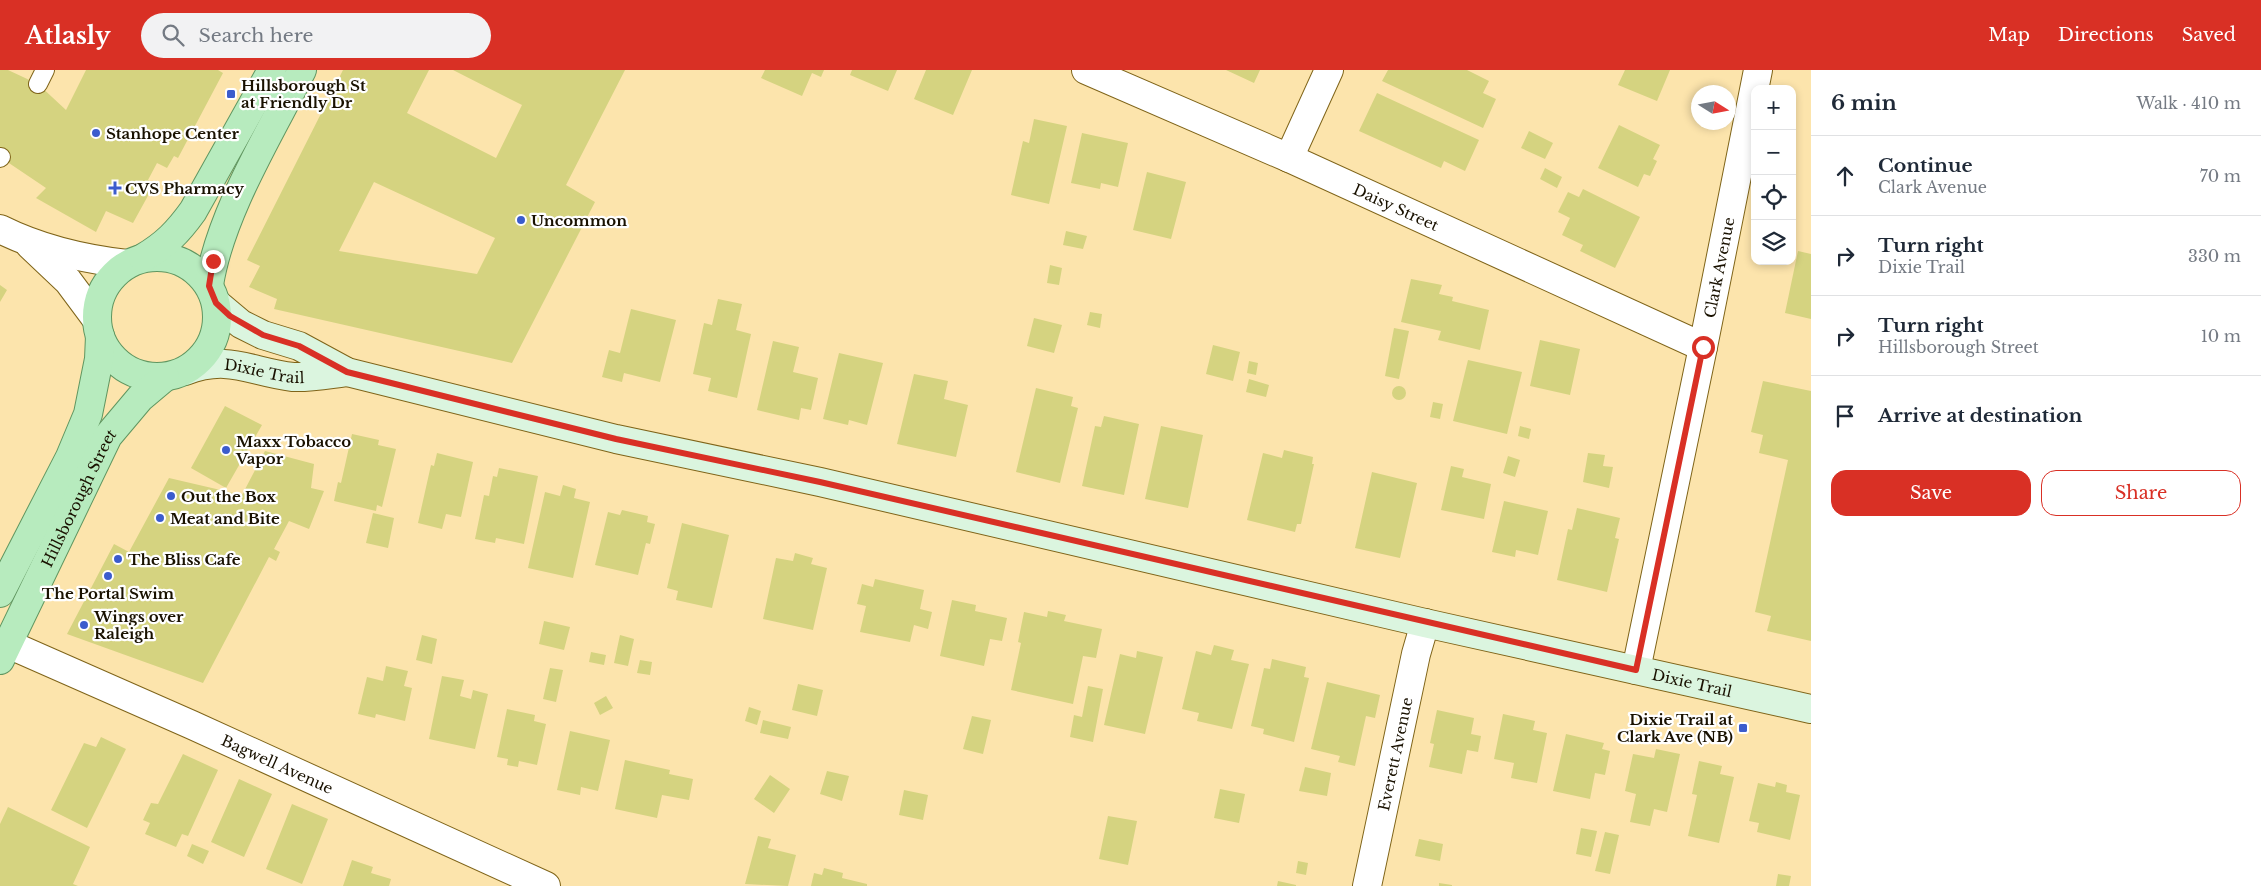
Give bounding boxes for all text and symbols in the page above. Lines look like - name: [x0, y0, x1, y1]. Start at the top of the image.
- search box: [141, 13, 491, 58]
- text: Atlasly: [25, 21, 111, 50]
- icon: search: [159, 21, 187, 49]
- text: Search here: [199, 24, 314, 47]
- text: Map: [1988, 24, 2030, 46]
- text: Directions: [2058, 24, 2154, 46]
- text: Saved: [2182, 24, 2236, 46]
- place label: Hillsborough St at Friendly Dr: [241, 76, 366, 112]
- north arrow: [1691, 85, 1736, 130]
- map controls: [1751, 85, 1796, 265]
- button: +: [1751, 85, 1796, 130]
- marker: Hillsborough St at Friendly Dr: [225, 88, 237, 100]
- text: 6 min: [1831, 90, 1897, 116]
- text: Walk · 410 m: [2136, 93, 2241, 113]
- place label: Stanhope Center: [106, 124, 239, 143]
- marker: Stanhope Center: [90, 127, 102, 139]
- button: −: [1751, 130, 1796, 175]
- text: Continue: [1878, 154, 1973, 177]
- icon: ahead: [1831, 162, 1859, 190]
- text: 70 m: [2200, 166, 2241, 186]
- button: locate: [1751, 175, 1796, 220]
- text: Clark Avenue: [1878, 177, 1987, 197]
- place label: CVS Pharmacy: [125, 179, 244, 198]
- street label: Daisy Street: [1350, 179, 1442, 235]
- marker: CVS Pharmacy: [109, 182, 121, 194]
- place label: Uncommon: [531, 211, 627, 230]
- marker: Uncommon: [515, 214, 527, 226]
- street label: Clark Avenue: [1700, 215, 1738, 319]
- button: layers: [1751, 220, 1796, 265]
- text: Turn right: [1878, 234, 1984, 257]
- icon: right: [1831, 242, 1859, 270]
- text: 330 m: [2188, 246, 2241, 266]
- route end: [202, 250, 225, 273]
- text: Dixie Trail: [1878, 257, 1965, 277]
- text: Turn right: [1878, 314, 1984, 337]
- icon: right: [1831, 322, 1859, 350]
- text: 10 m: [2201, 326, 2241, 346]
- route start: [1692, 336, 1715, 359]
- text: Hillsborough Street: [1878, 337, 2039, 357]
- street label: Dixie Trail: [223, 354, 305, 387]
- icon: arrive: [1831, 402, 1859, 430]
- text: Arrive at destination: [1878, 404, 2082, 427]
- street label: Hillsborough Street: [37, 424, 120, 570]
- place label: Maxx Tobacco Vapor: [235, 432, 351, 468]
- marker: Maxx Tobacco Vapor: [220, 444, 232, 456]
- button: Save: [1831, 470, 2031, 516]
- button: Share: [2041, 470, 2241, 516]
- place label: Out the Box: [181, 487, 276, 506]
- marker: Out the Box: [165, 490, 177, 502]
- place label: Meat and Bite: [170, 509, 280, 528]
- marker: Meat and Bite: [154, 512, 166, 524]
- place label: The Bliss Cafe: [128, 550, 241, 569]
- marker: The Bliss Cafe: [112, 553, 124, 565]
- marker: The Portal Swim: [102, 570, 114, 582]
- place label: The Portal Swim: [42, 584, 175, 603]
- place label: Wings over Raleigh: [93, 607, 184, 643]
- marker: Wings over Raleigh: [78, 619, 90, 631]
- street label: Dixie Trail: [1650, 664, 1734, 701]
- street label: Everett Avenue: [1374, 695, 1416, 813]
- place label: Dixie Trail at Clark Ave (NB): [1617, 710, 1733, 746]
- marker: Dixie Trail at Clark Ave (NB): [1737, 722, 1749, 734]
- street label: Bagwell Avenue: [219, 730, 336, 798]

